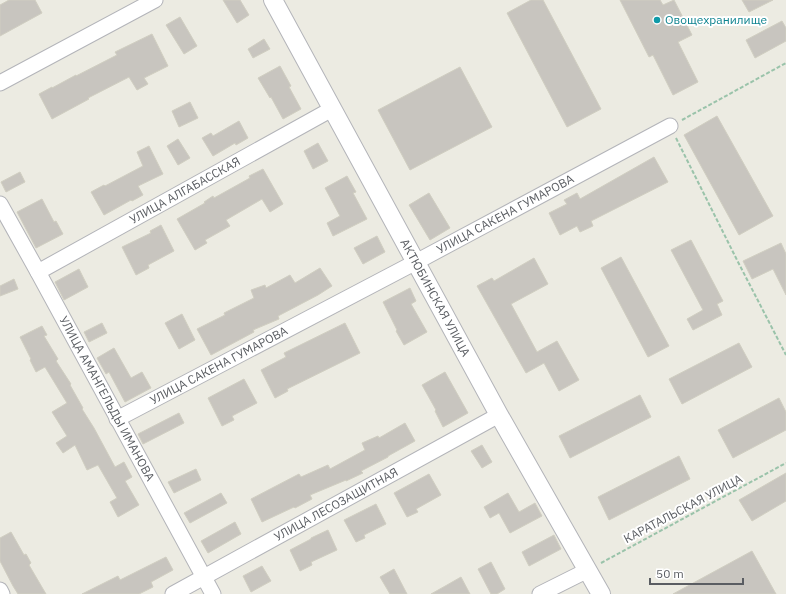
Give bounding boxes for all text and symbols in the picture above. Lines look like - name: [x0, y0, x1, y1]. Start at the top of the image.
- place label: Овощехранилище: [665, 12, 768, 27]
- marker: Овощехранилище: [652, 15, 662, 25]
- street label: УЛИЦА АЛГАБАССКАЯ: [127, 153, 243, 227]
- street label: УЛИЦА САКЕНА ГУМАРОВА: [434, 171, 577, 257]
- street label: АКТЮБИНСКАЯ УЛИЦА: [397, 236, 474, 359]
- street label: УЛИЦА АМАНГЕЛЬДЫ ИМАНОВА: [56, 313, 158, 484]
- street label: УЛИЦА САКЕНА ГУМАРОВА: [147, 323, 290, 407]
- street label: УЛИЦА ЛЕСОЗАЩИТНАЯ: [271, 464, 400, 544]
- street label: КАРАТАЛЬСКАЯ УЛИЦА: [621, 471, 745, 546]
- scale bar: [650, 560, 743, 586]
- text: 50 m: [656, 566, 684, 581]

